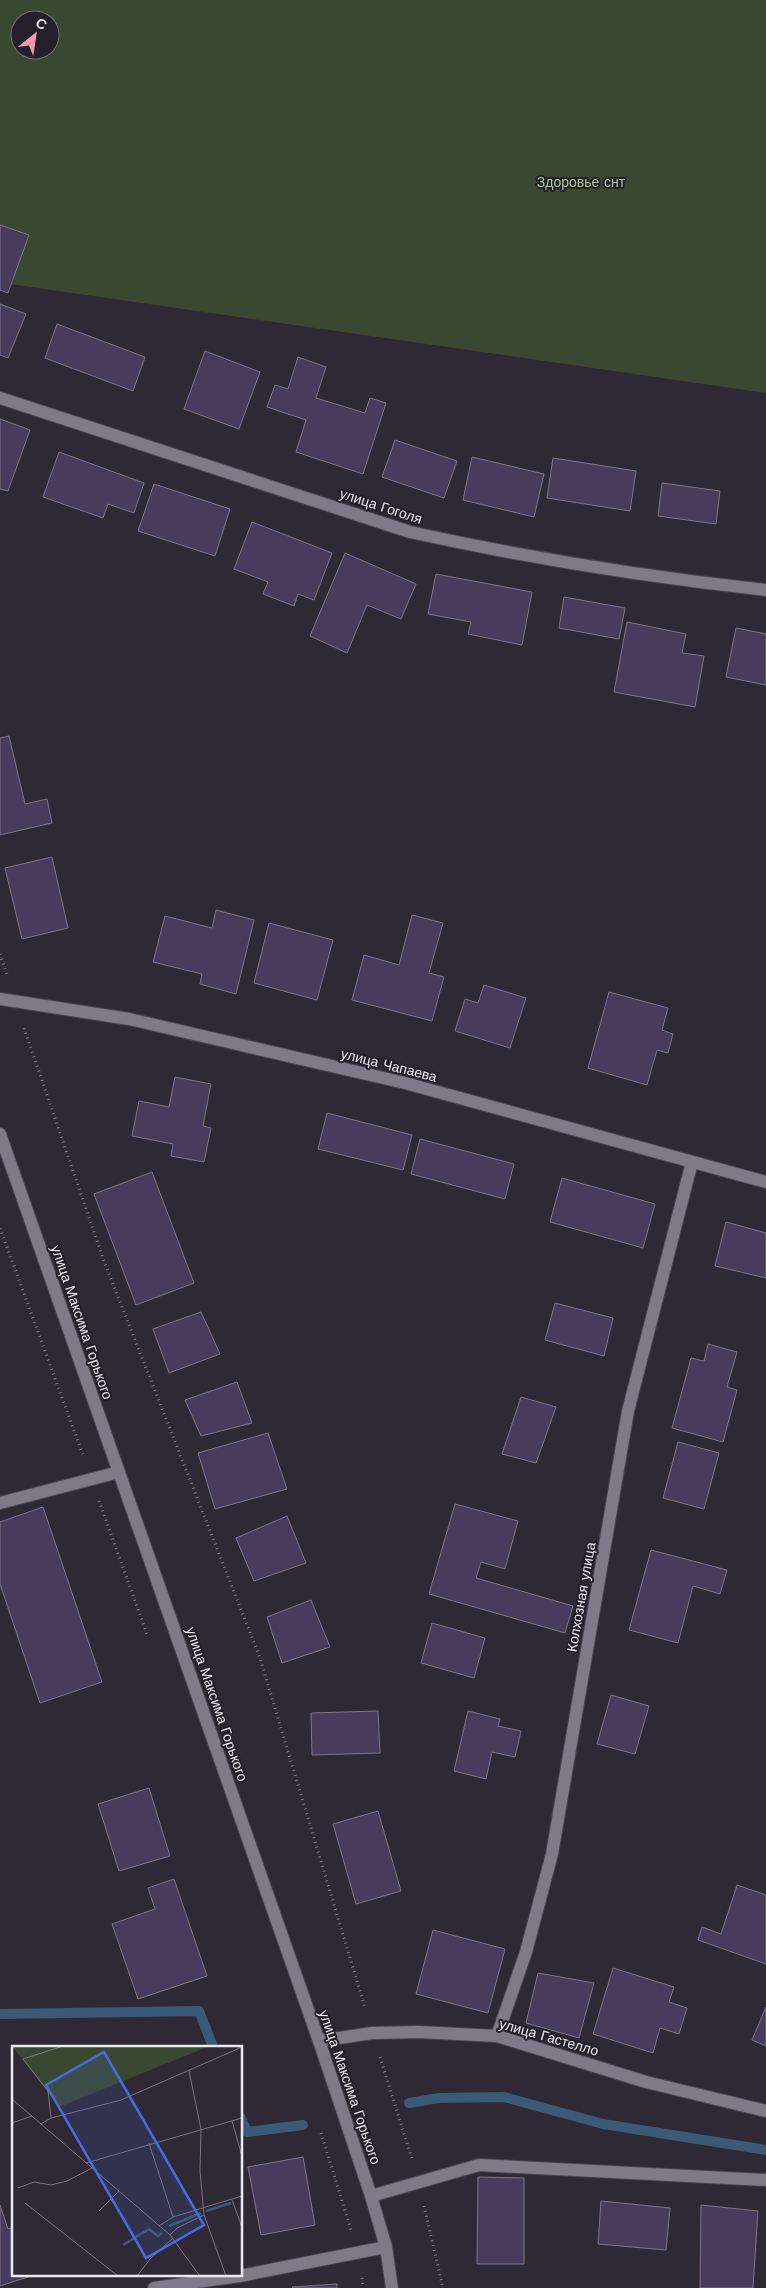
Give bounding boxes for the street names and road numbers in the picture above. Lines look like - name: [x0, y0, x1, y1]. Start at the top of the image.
- street label: улица Гоголя: [338, 485, 424, 527]
- street label: улица Чапаева: [339, 1045, 439, 1085]
- street label: улица Максима Горького: [48, 1243, 116, 1402]
- street label: Колхозная улица: [563, 1541, 599, 1653]
- street label: улица Максима Горького: [183, 1625, 251, 1784]
- street label: улица Максима Горького: [316, 2008, 384, 2167]
- street label: улица Гастелло: [497, 2015, 601, 2059]

